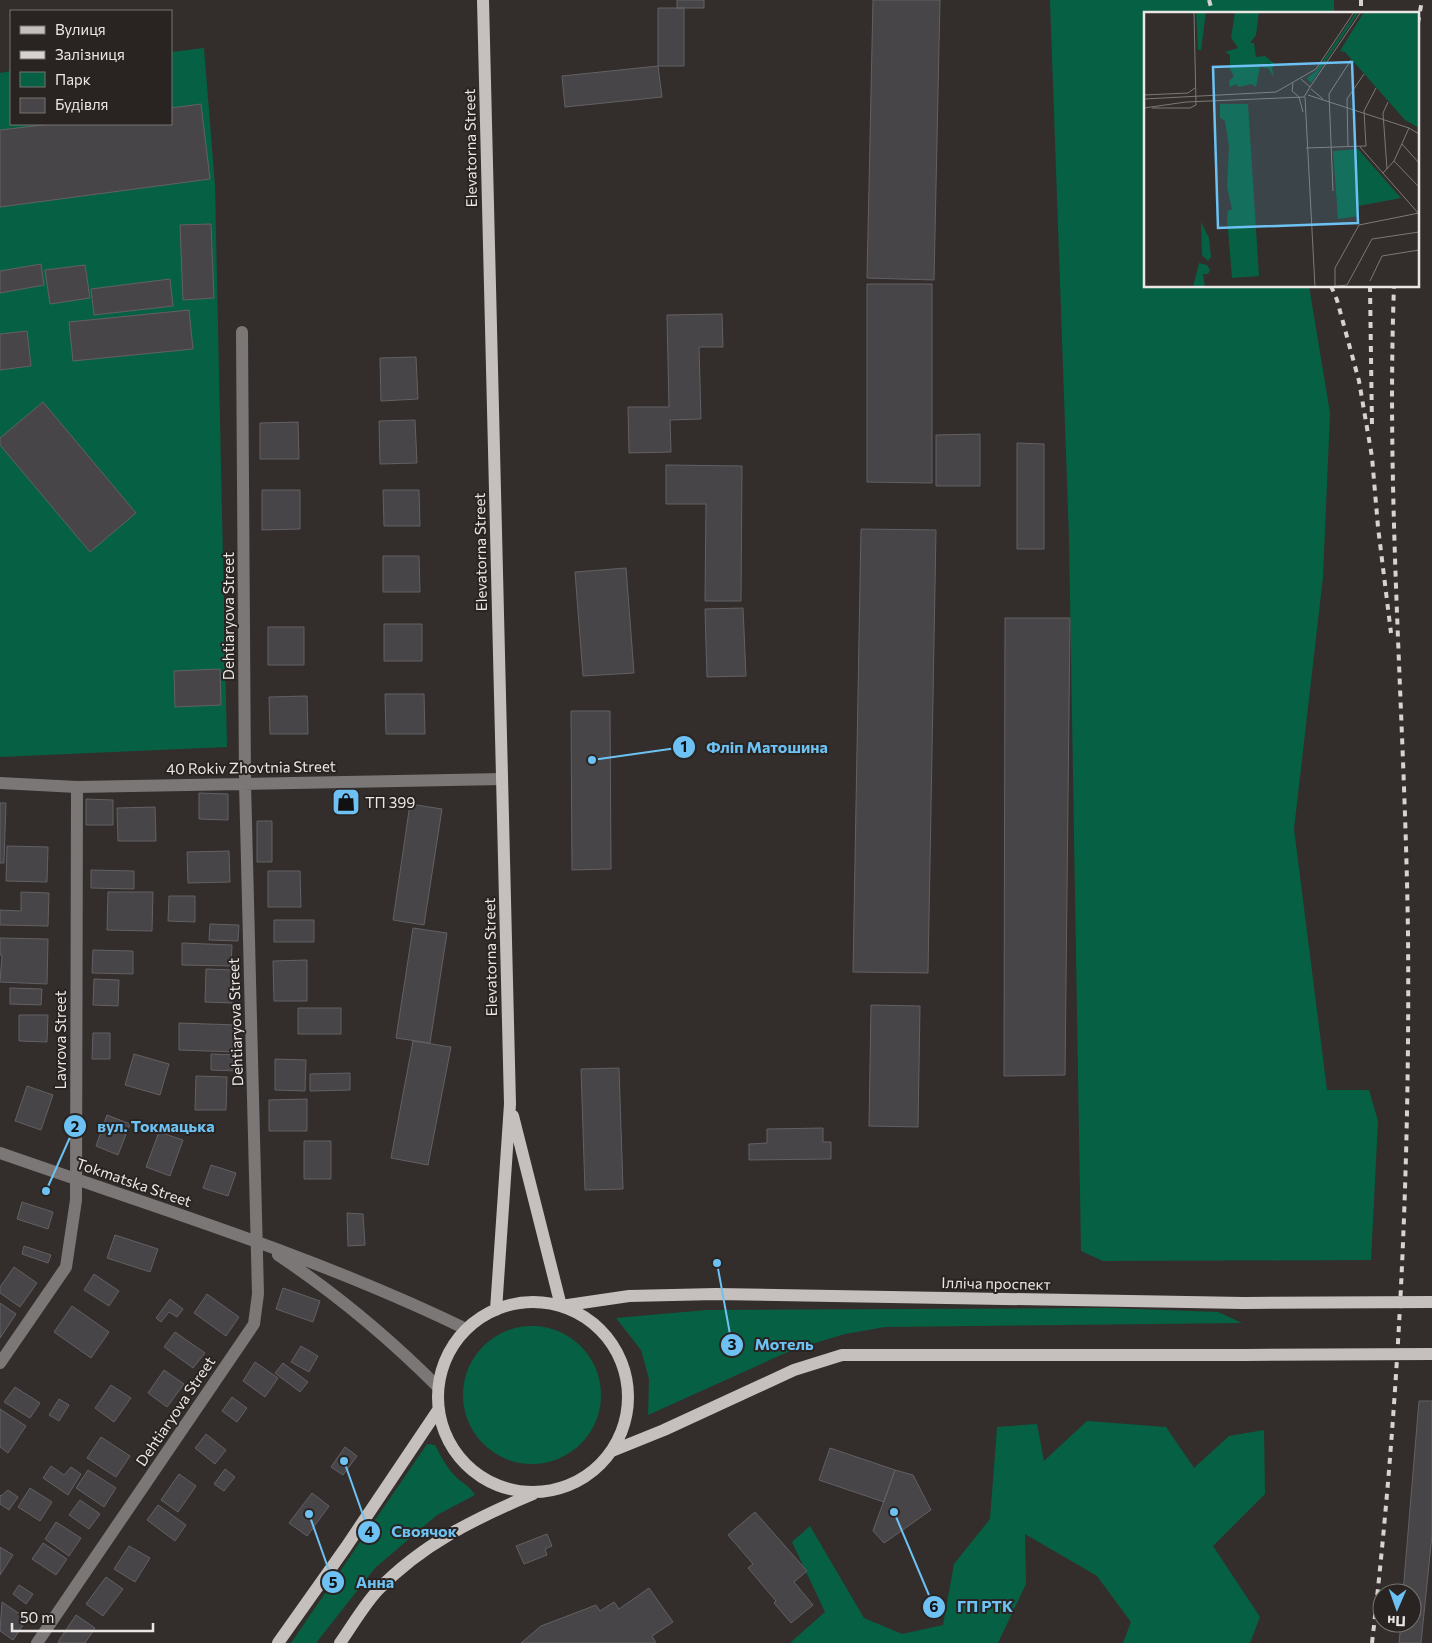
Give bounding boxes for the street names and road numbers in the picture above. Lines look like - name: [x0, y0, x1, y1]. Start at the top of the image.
- street label: Elevatorna Street: [460, 89, 480, 207]
- street label: Elevatorna Street: [470, 493, 490, 611]
- street label: Dehtiaryova Street: [219, 552, 237, 680]
- street label: 40 Rokiv Zhovtnia Street: [166, 757, 336, 777]
- street label: Elevatorna Street: [480, 898, 500, 1016]
- street label: Dehtiaryova Street: [224, 958, 246, 1086]
- street label: Lavrova Street: [51, 990, 69, 1090]
- street label: Tokmatska Street: [74, 1154, 194, 1210]
- street label: Ілліча проспект: [941, 1273, 1051, 1293]
- street label: Dehtiaryova Street: [132, 1353, 218, 1469]

